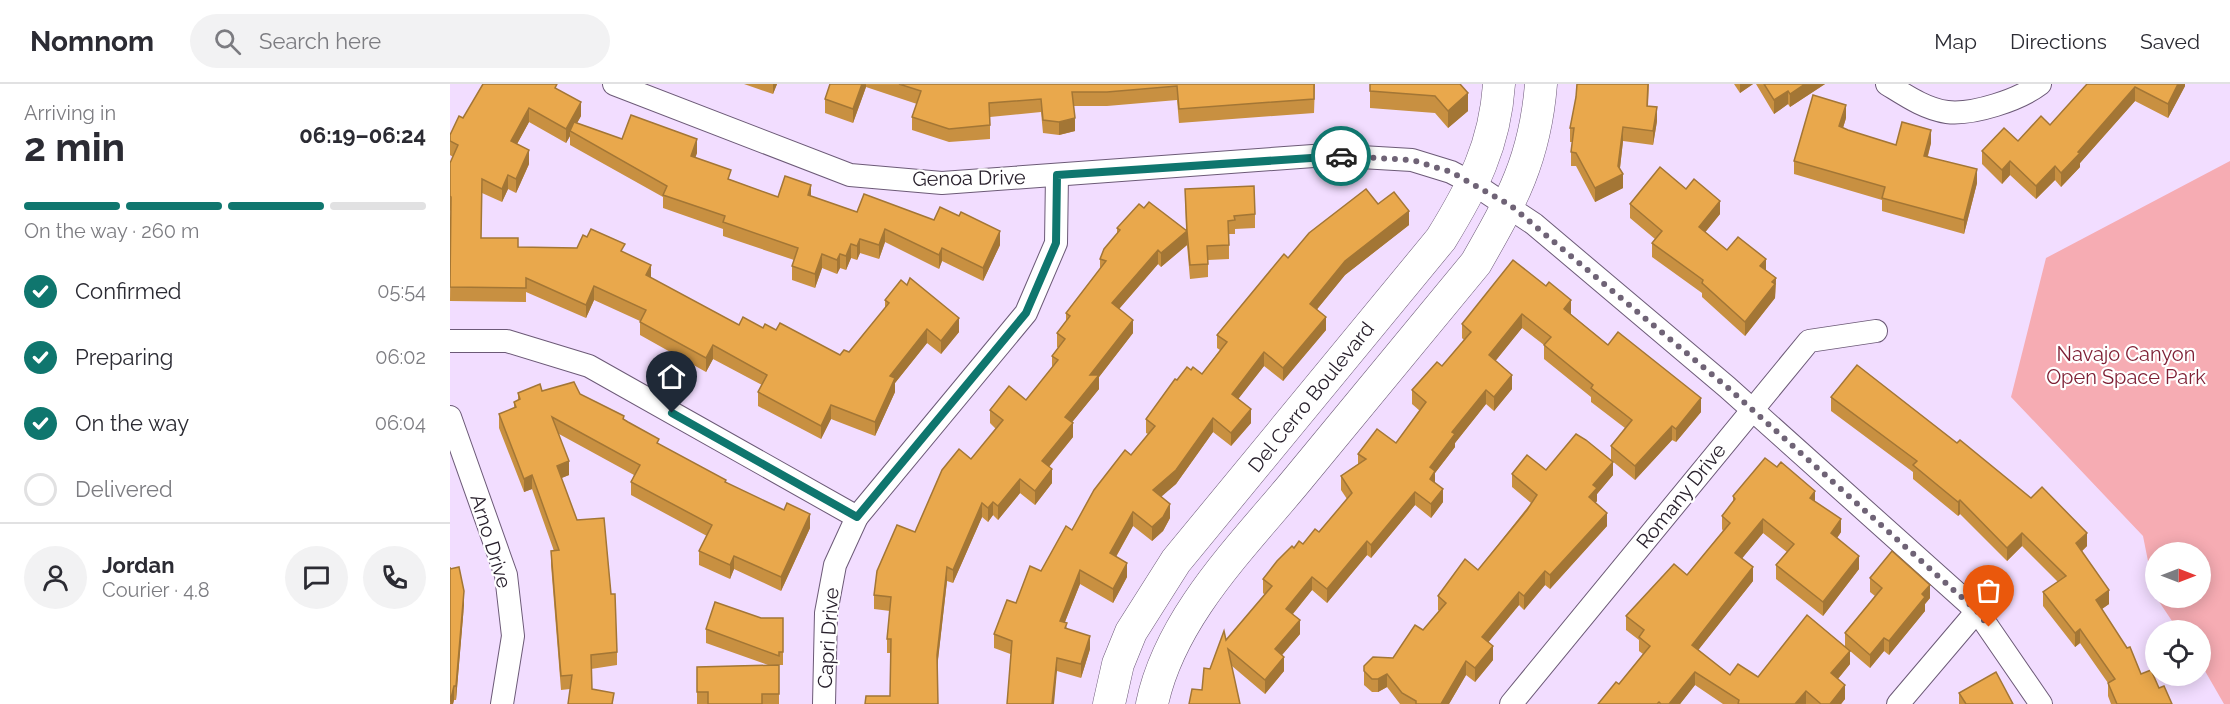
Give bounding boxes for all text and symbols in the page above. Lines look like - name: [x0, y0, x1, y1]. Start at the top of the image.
- search box: [190, 14, 610, 68]
- text: Nomnom: [30, 25, 154, 58]
- icon: search: [211, 25, 244, 58]
- text: Search here: [259, 28, 381, 54]
- text: Map: [1934, 29, 1977, 54]
- text: Directions: [2010, 29, 2107, 54]
- text: Saved: [2140, 29, 2200, 54]
- text: Arriving in: [24, 101, 116, 125]
- text: 06:19–06:24: [299, 122, 426, 148]
- text: 2 min: [24, 124, 125, 170]
- courier: [1311, 126, 1371, 186]
- icon: car: [1325, 140, 1358, 173]
- street label: Genoa Drive: [912, 165, 1026, 191]
- text: On the way · 260 m: [24, 219, 199, 243]
- icon: check: [24, 275, 57, 308]
- text: Confirmed: [75, 278, 182, 304]
- text: 05:54: [377, 279, 426, 303]
- street label: Del Cerro Boulevard: [1243, 317, 1379, 477]
- icon: check: [24, 341, 57, 374]
- park label: Navajo Canyon Open Space Park: [2046, 342, 2206, 389]
- text: Preparing: [75, 344, 173, 370]
- text: 06:02: [375, 345, 426, 369]
- pin: [646, 351, 697, 413]
- icon: home: [655, 360, 688, 393]
- icon: check: [24, 407, 57, 440]
- text: On the way: [75, 410, 189, 436]
- text: 06:04: [375, 411, 426, 435]
- street label: Romany Drive: [1631, 438, 1731, 553]
- text: Delivered: [75, 476, 173, 502]
- street label: Arno Drive: [465, 491, 517, 591]
- north arrow: [2145, 542, 2211, 608]
- map controls: [2145, 542, 2211, 686]
- button: person: [24, 546, 87, 609]
- button: chat: [285, 546, 348, 609]
- button: phone: [363, 546, 426, 609]
- text: Jordan: [102, 552, 174, 578]
- pin: [1963, 565, 2014, 627]
- icon: bag: [1972, 574, 2005, 607]
- text: Courier · 4.8: [102, 578, 210, 602]
- street label: Capri Drive: [813, 586, 844, 689]
- button: locate: [2145, 620, 2211, 686]

